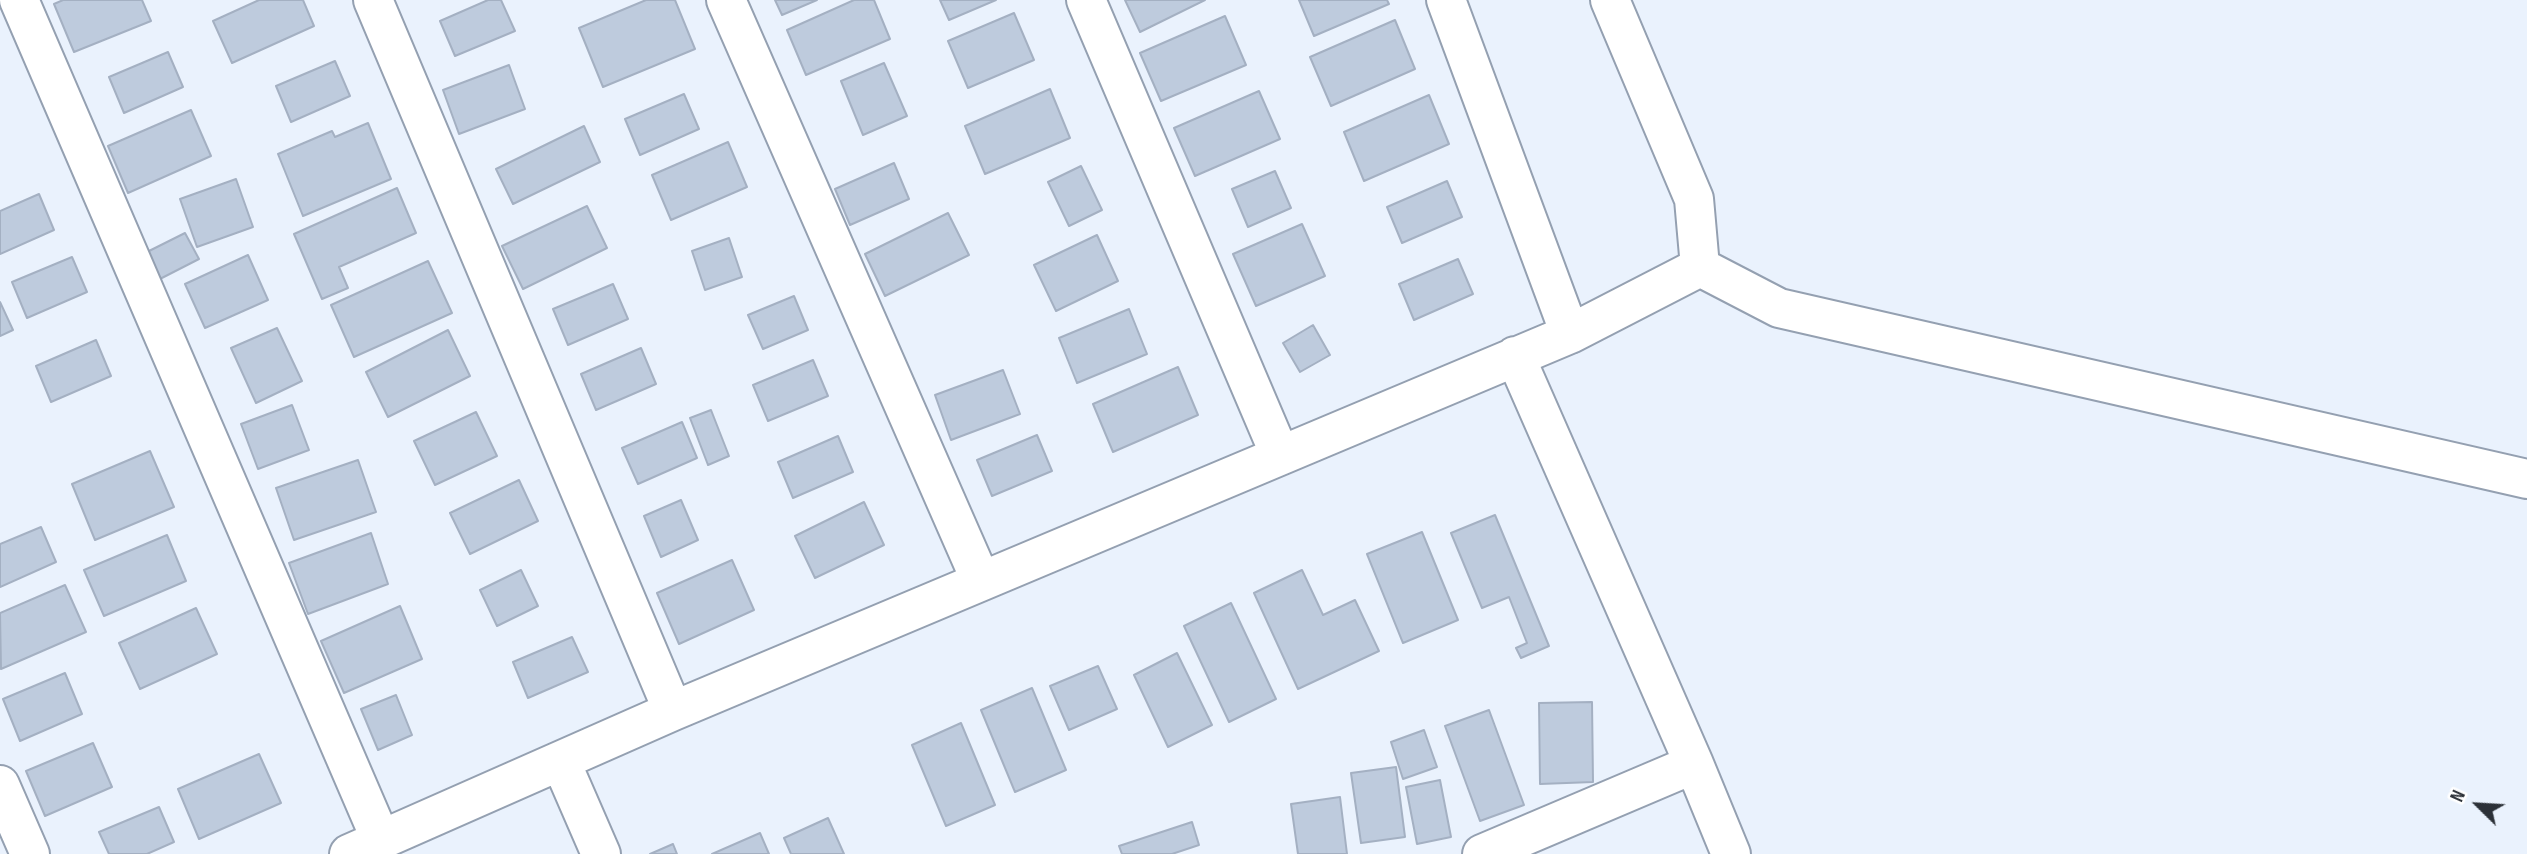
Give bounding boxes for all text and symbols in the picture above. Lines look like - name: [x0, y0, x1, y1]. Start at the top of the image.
- north arrow: [2443, 770, 2513, 840]
- text: N: [2446, 787, 2471, 806]

